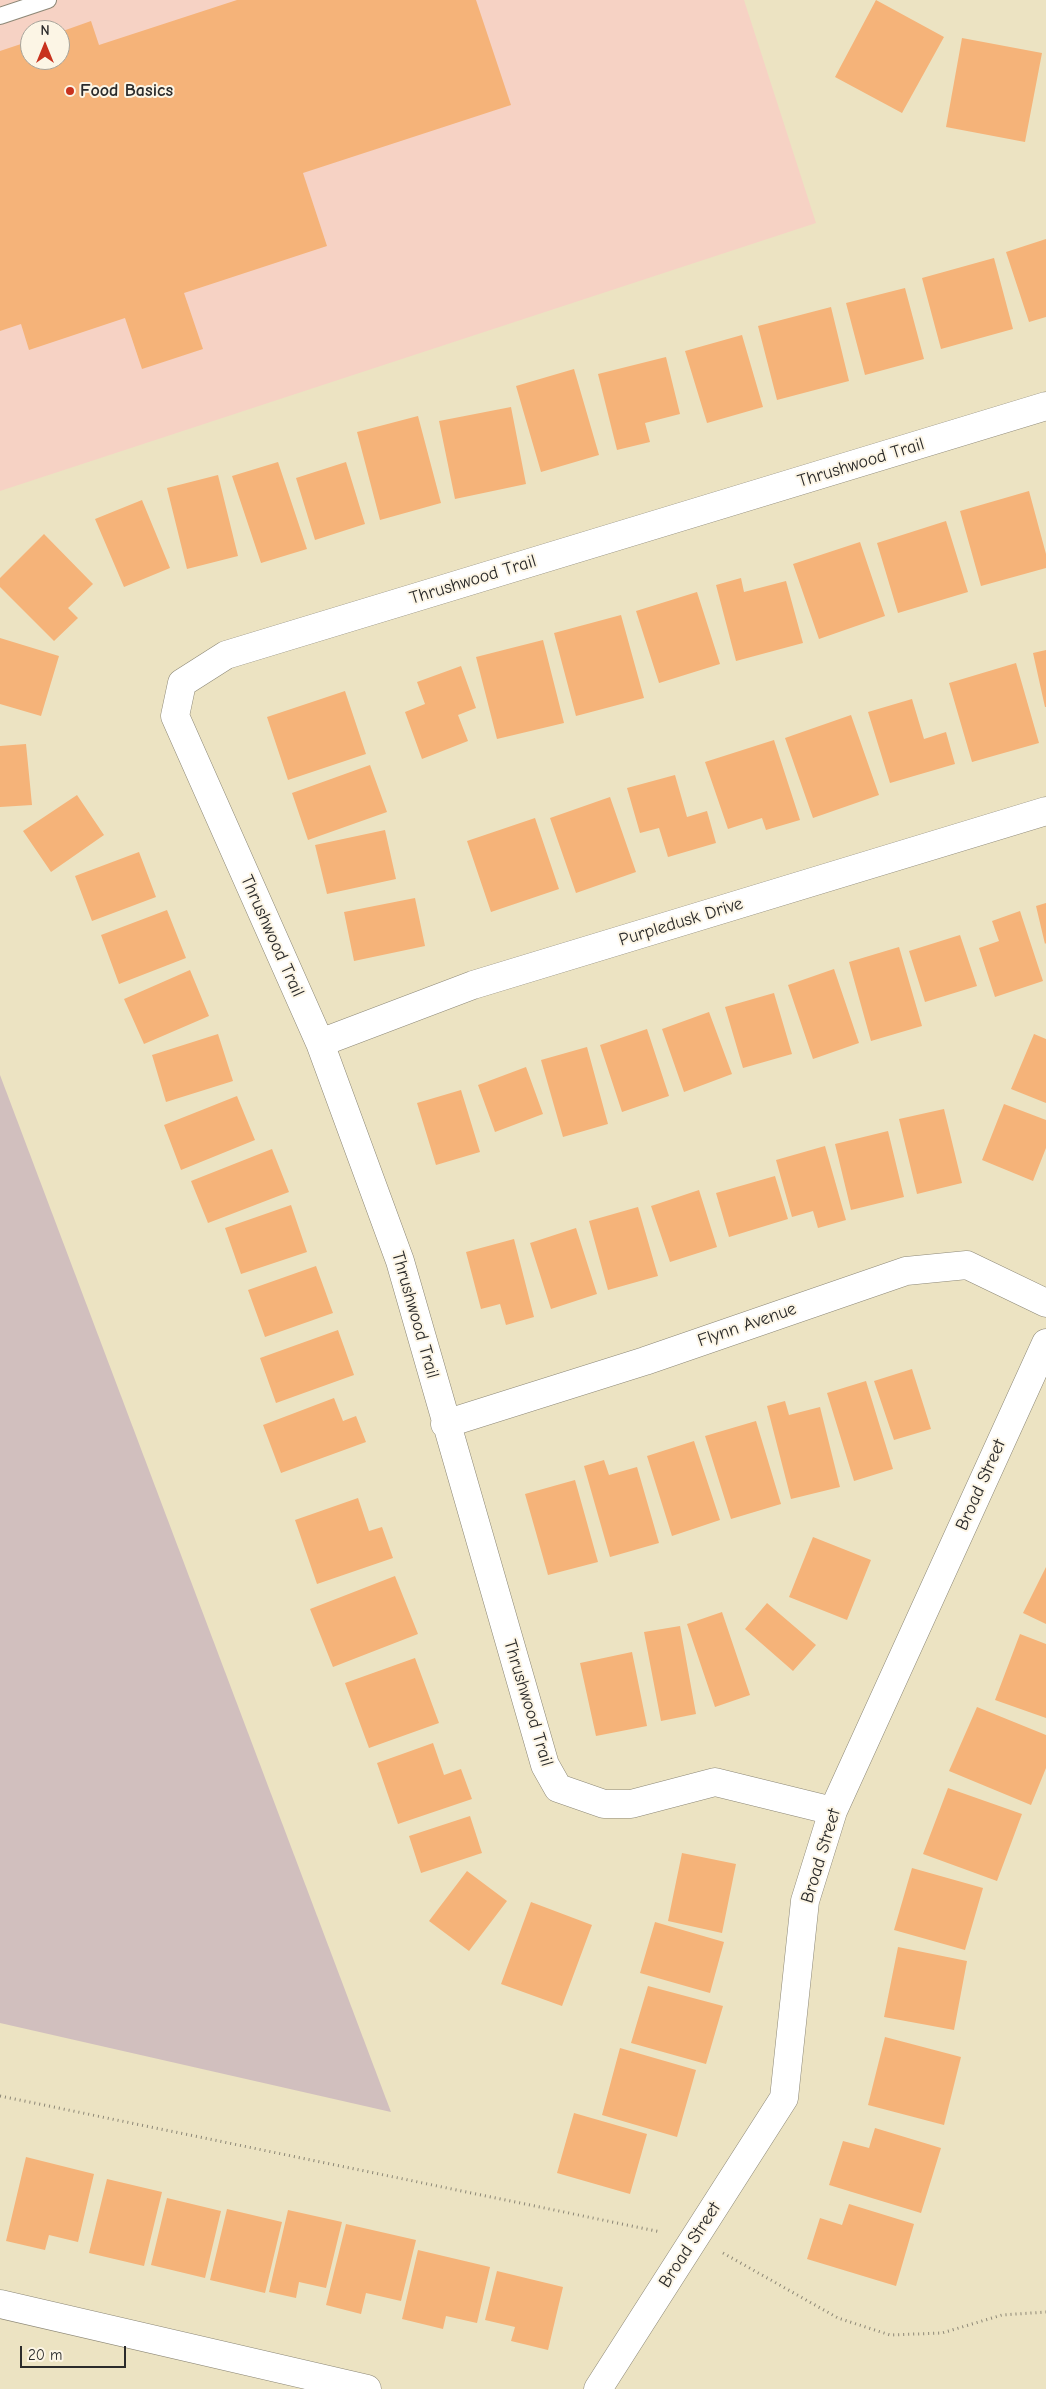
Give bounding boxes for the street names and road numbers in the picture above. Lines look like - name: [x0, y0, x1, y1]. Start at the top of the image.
- street label: Thrushwood Trail: [795, 434, 927, 492]
- street label: Thrushwood Trail: [407, 551, 539, 609]
- street label: Thrushwood Trail: [235, 872, 309, 1000]
- street label: Purpledusk Drive: [616, 893, 746, 951]
- street label: Thrushwood Trail: [387, 1249, 443, 1381]
- street label: Flynn Avenue: [695, 1298, 799, 1352]
- street label: Broad Street: [951, 1436, 1011, 1534]
- street label: Thrushwood Trail: [499, 1637, 557, 1769]
- street label: Broad Street: [796, 1806, 846, 1906]
- street label: Broad Street: [654, 2198, 726, 2292]

